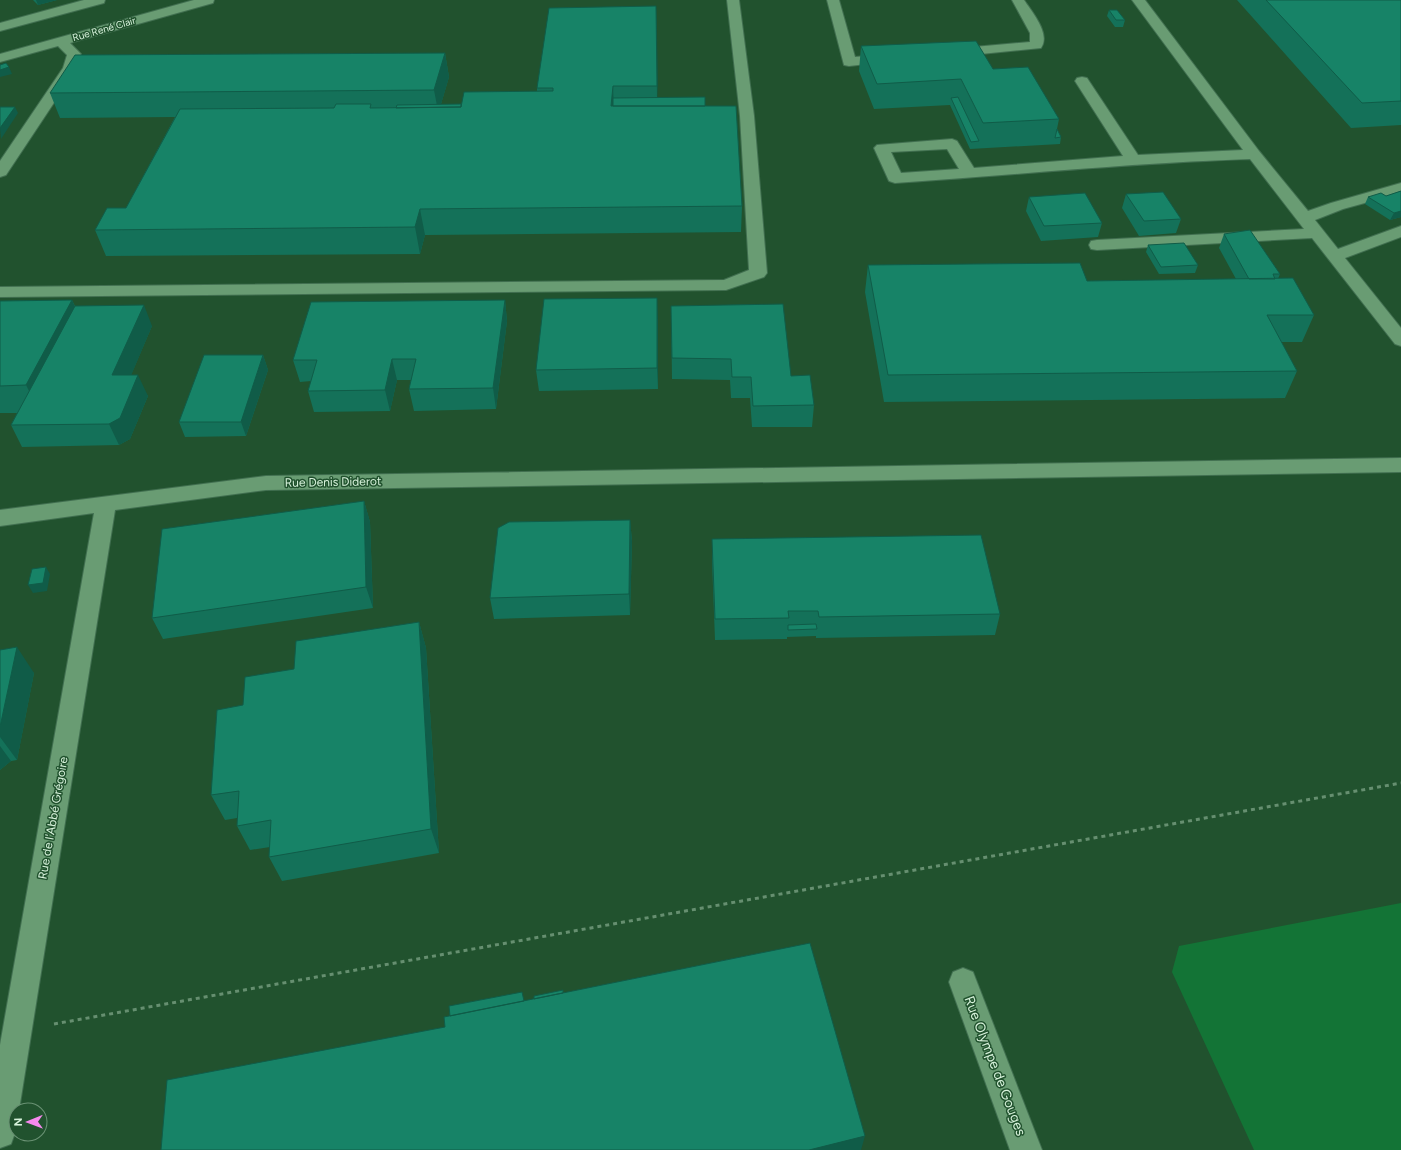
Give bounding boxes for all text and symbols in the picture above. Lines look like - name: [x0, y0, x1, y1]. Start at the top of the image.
- street label: Rue René Clair: [71, 14, 138, 44]
- street label: Rue Denis Diderot: [285, 474, 382, 490]
- street label: Rue de l'Abbé Grégoire: [35, 755, 71, 880]
- street label: Rue Olympe de Gouges: [960, 994, 1030, 1138]
- north arrow: [8, 1102, 48, 1142]
- text: N: [12, 1118, 25, 1127]

